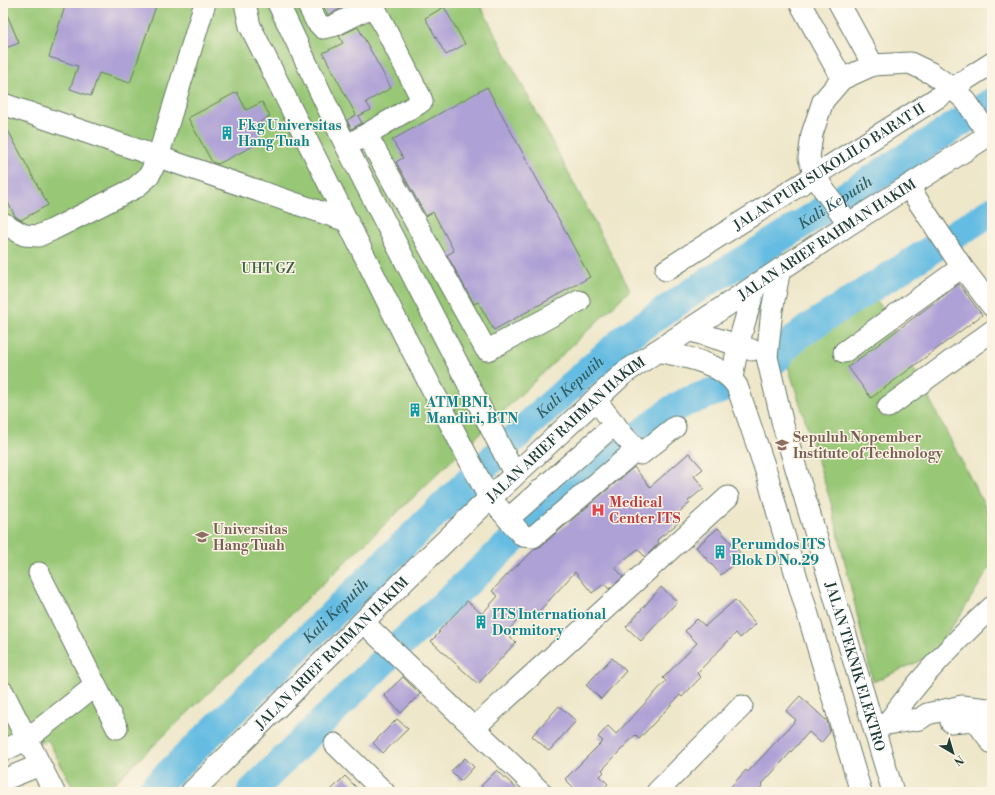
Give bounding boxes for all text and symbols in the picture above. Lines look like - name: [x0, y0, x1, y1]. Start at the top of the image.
- street label: JALAN PURI SUKOLILO BARAT II: [729, 99, 929, 236]
- place label: Fkg Universitas Hang Tuah: [238, 117, 342, 151]
- building icon: Fkg Universitas Hang Tuah: [219, 125, 235, 141]
- water label: Kali Keputih: [794, 172, 877, 234]
- street label: JALAN ARIEF RAHMAN HAKIM: [734, 175, 920, 305]
- park label: UHT GZ: [241, 260, 295, 278]
- water label: Kali Keputih: [532, 352, 608, 423]
- street label: JALAN ARIEF RAHMAN HAKIM: [482, 353, 650, 507]
- place label: ATM BNI, Mandiri, BTN: [425, 394, 518, 428]
- building icon: ATM BNI, Mandiri, BTN: [407, 402, 423, 418]
- place label: Sepuluh Nopember Institute of Technology: [793, 429, 944, 463]
- school or university icon: Sepuluh Nopember Institute of Technology: [774, 437, 790, 453]
- place label: Medical Center ITS: [609, 494, 681, 528]
- hospital icon: Medical Center ITS: [590, 502, 606, 518]
- place label: Universitas Hang Tuah: [213, 521, 288, 555]
- school or university icon: Universitas Hang Tuah: [194, 529, 210, 545]
- place label: Perumdos ITS Blok D No.29: [731, 536, 825, 570]
- building icon: Perumdos ITS Blok D No.29: [712, 544, 728, 560]
- street label: JALAN ARIEF RAHMAN HAKIM: [251, 573, 413, 735]
- water label: Kali Keputih: [299, 575, 373, 648]
- street label: JALAN TEKNIK ELEKTRO: [820, 579, 888, 754]
- place label: ITS International Dormitory: [492, 606, 606, 640]
- building icon: ITS International Dormitory: [473, 614, 489, 630]
- north arrow: [933, 733, 973, 773]
- text: N: [951, 752, 966, 768]

